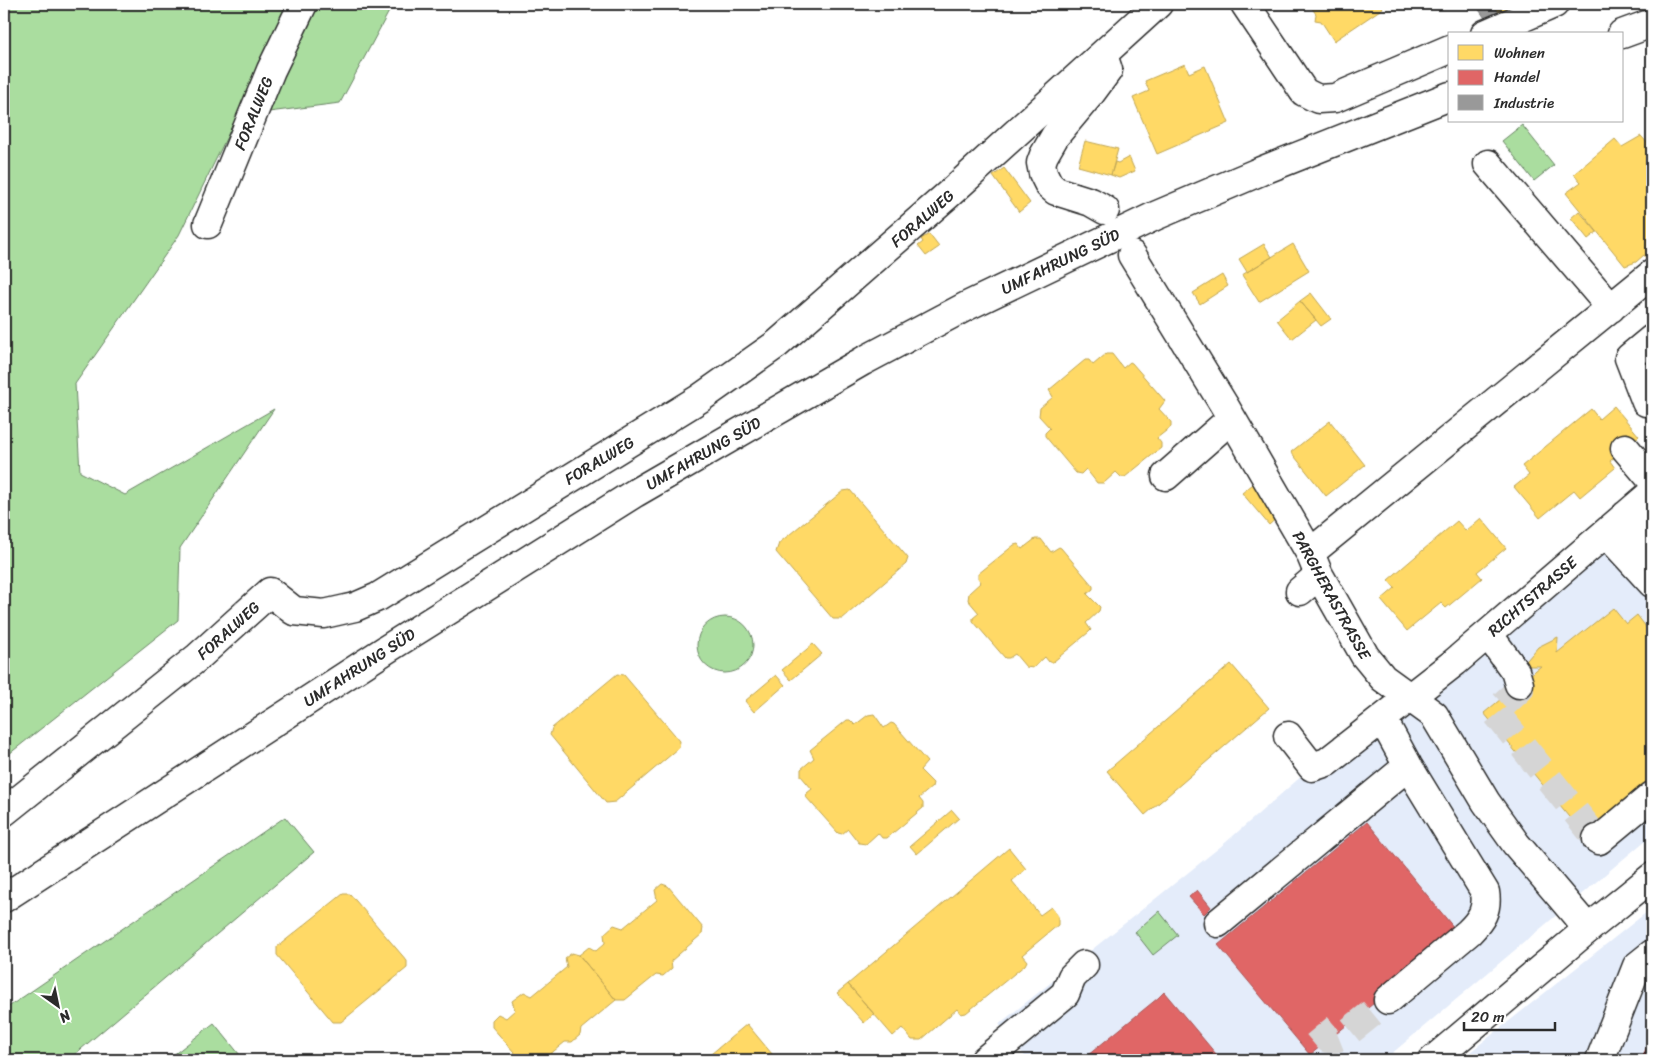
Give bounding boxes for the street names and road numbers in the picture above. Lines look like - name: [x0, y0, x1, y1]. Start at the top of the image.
- street label: FORALWEG: [225, 72, 281, 155]
- street label: FORALWEG: [883, 182, 961, 255]
- street label: UMFAHRUNG SÜD: [996, 220, 1125, 303]
- street label: UMFAHRUNG SÜD: [640, 408, 767, 498]
- street label: FORALWEG: [558, 428, 640, 493]
- street label: PARGHERASTRASSE: [1284, 525, 1380, 666]
- street label: RICHTSTRASSE: [1481, 548, 1585, 644]
- street label: FORALWEG: [190, 594, 267, 667]
- street label: UMFAHRUNG SÜD: [297, 620, 422, 715]

